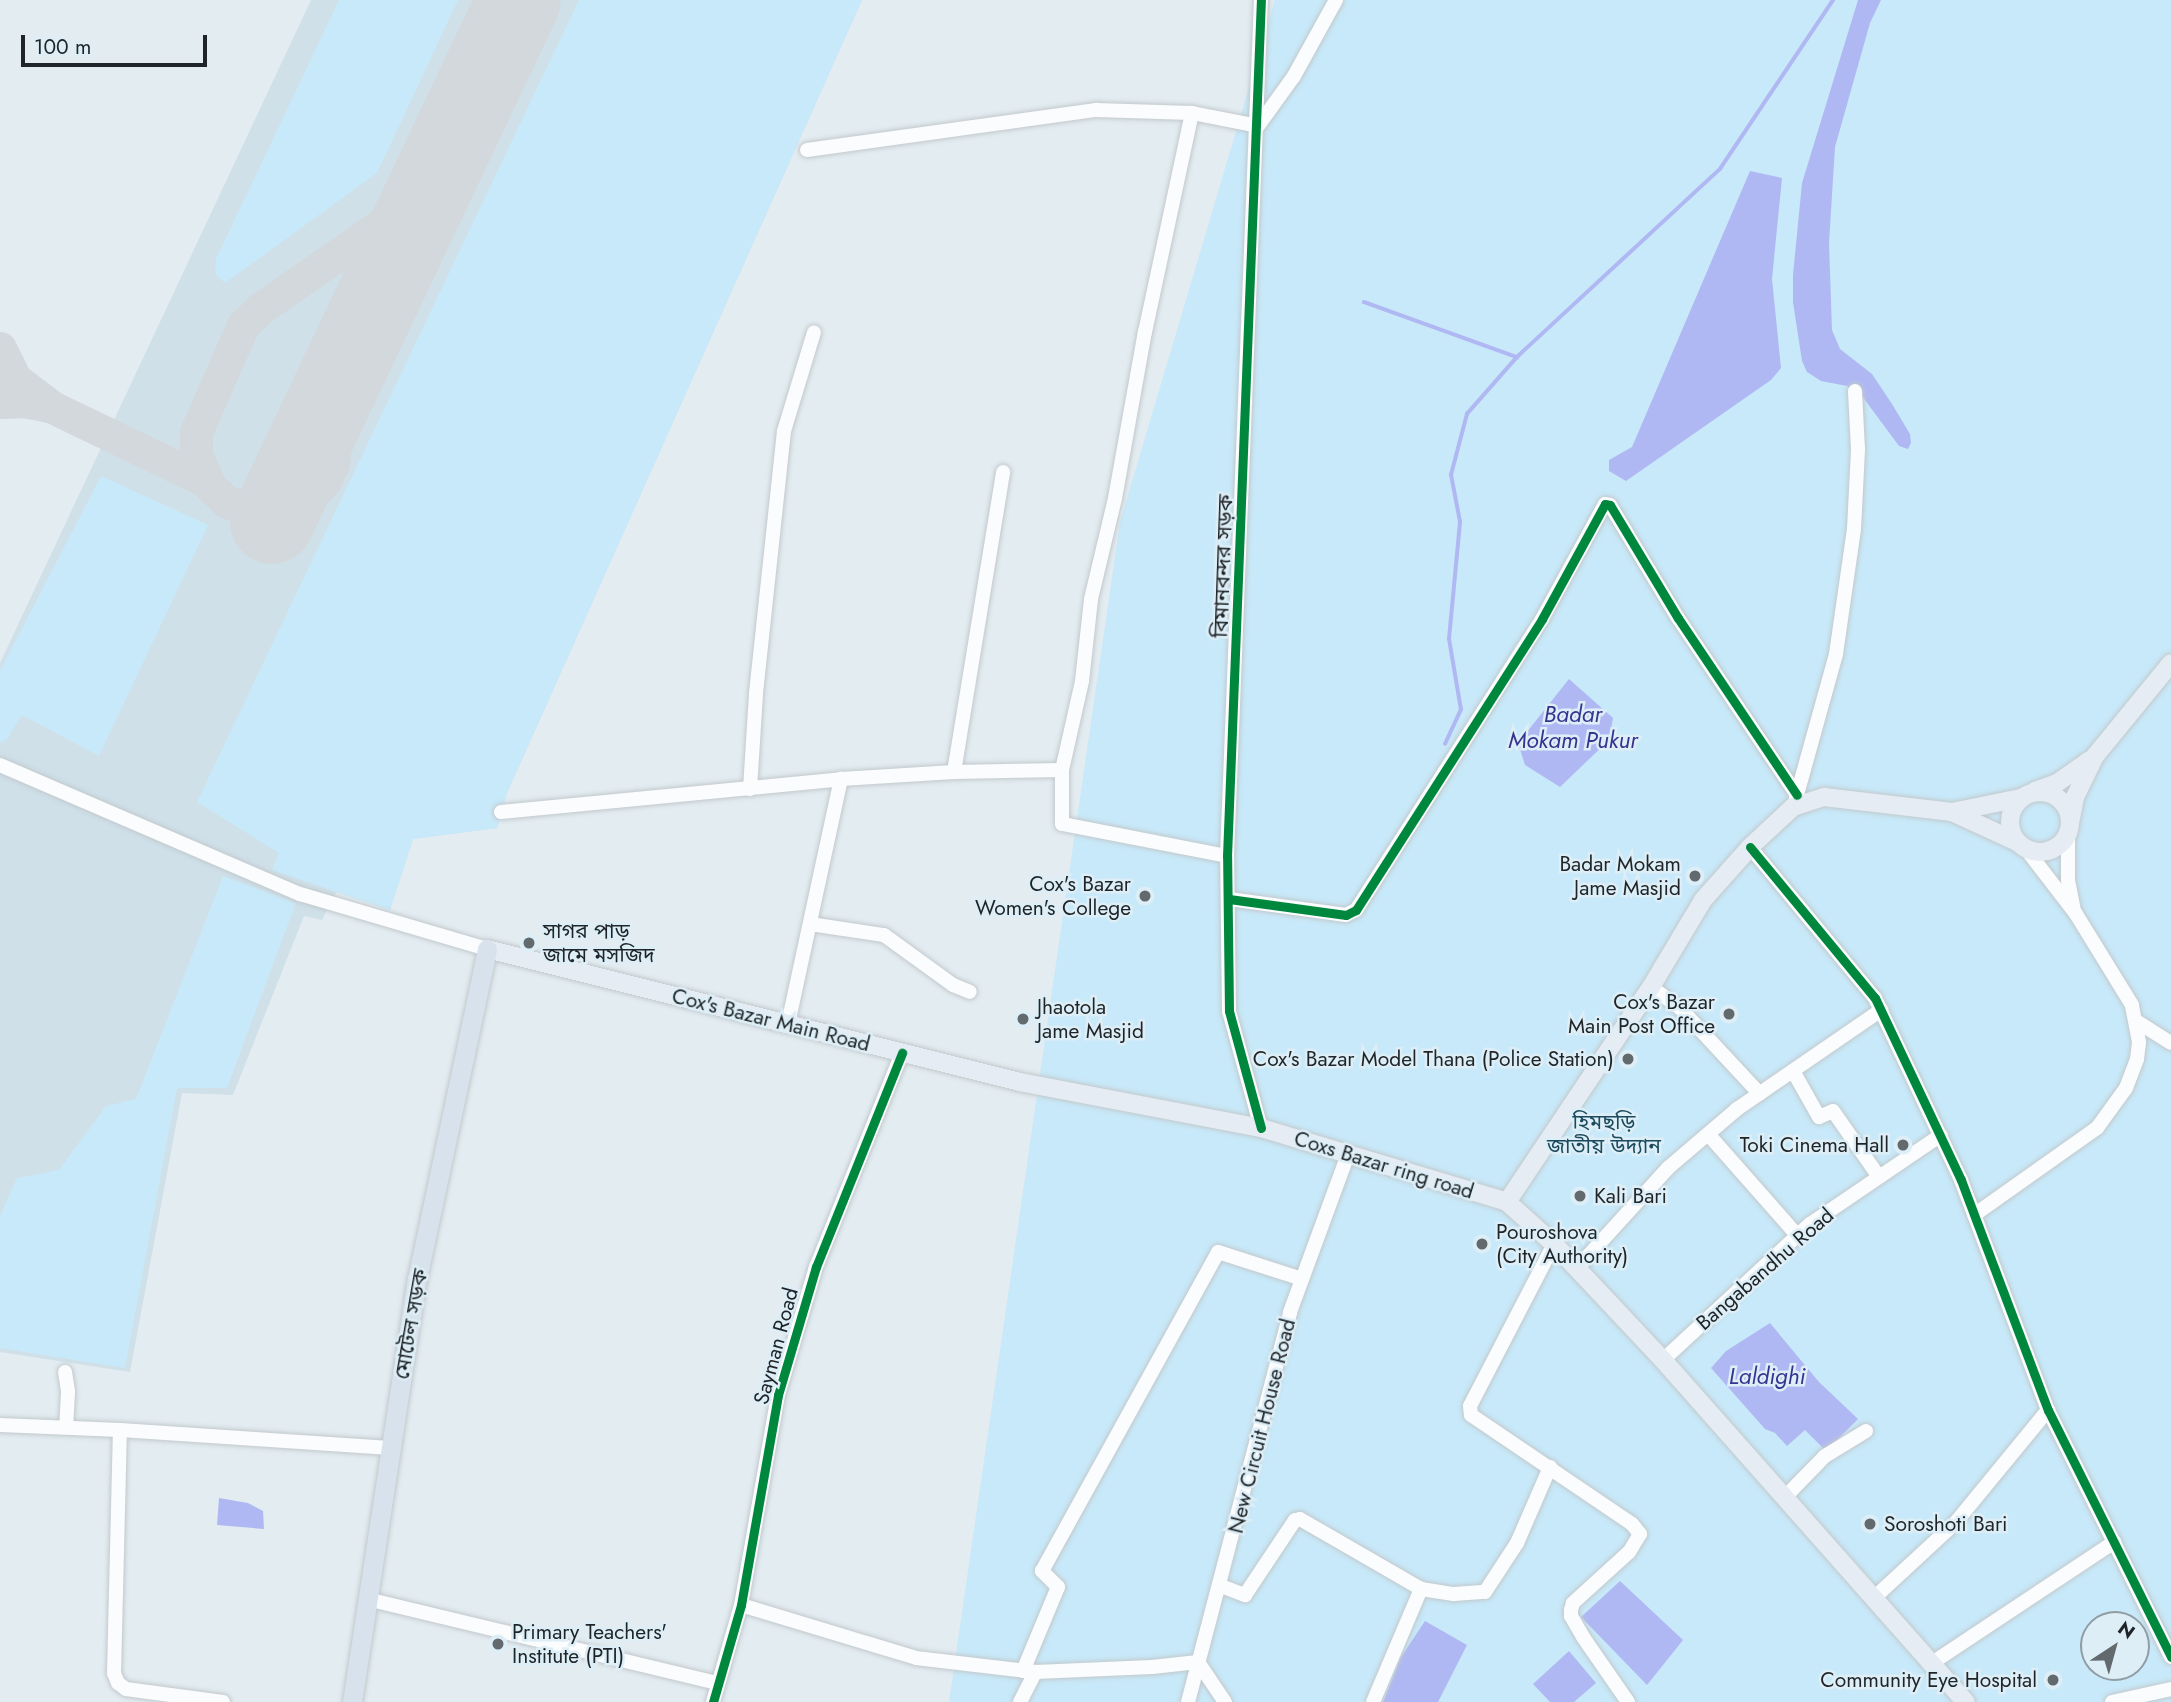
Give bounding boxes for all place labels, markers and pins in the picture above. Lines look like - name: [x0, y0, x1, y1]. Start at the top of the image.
- place label: Badar Mokam Jame Masjid: [1559, 851, 1681, 901]
- marker: Badar Mokam Jame Masjid: [1687, 868, 1703, 884]
- place label: Cox's Bazar Women's College: [975, 871, 1131, 921]
- marker: Cox's Bazar Women's College: [1137, 888, 1153, 904]
- place label: সাগর পাড় জামে মসজিদ: [543, 918, 655, 968]
- marker: সাগর পাড় জামে মসজিদ: [521, 935, 537, 951]
- place label: Cox's Bazar Main Post Office: [1568, 989, 1715, 1039]
- place label: Jhaotola Jame Masjid: [1037, 994, 1144, 1044]
- marker: Cox's Bazar Main Post Office: [1721, 1006, 1737, 1022]
- marker: Jhaotola Jame Masjid: [1015, 1011, 1031, 1027]
- place label: Cox's Bazar Model Thana (Police Station): [1253, 1046, 1614, 1072]
- marker: Cox's Bazar Model Thana (Police Station): [1620, 1051, 1636, 1067]
- place label: Toki Cinema Hall: [1740, 1132, 1889, 1158]
- marker: Toki Cinema Hall: [1895, 1137, 1911, 1153]
- place label: Kali Bari: [1594, 1183, 1667, 1209]
- marker: Kali Bari: [1572, 1188, 1588, 1204]
- place label: Pouroshova (City Authority): [1496, 1219, 1628, 1269]
- marker: Pouroshova (City Authority): [1474, 1236, 1490, 1252]
- place label: Soroshoti Bari: [1884, 1511, 2008, 1537]
- marker: Soroshoti Bari: [1862, 1516, 1878, 1532]
- place label: Primary Teachers' Institute (PTI): [512, 1619, 667, 1669]
- marker: Primary Teachers' Institute (PTI): [490, 1636, 506, 1652]
- place label: Community Eye Hospital: [1820, 1667, 2037, 1693]
- marker: Community Eye Hospital: [2043, 1670, 2063, 1690]

